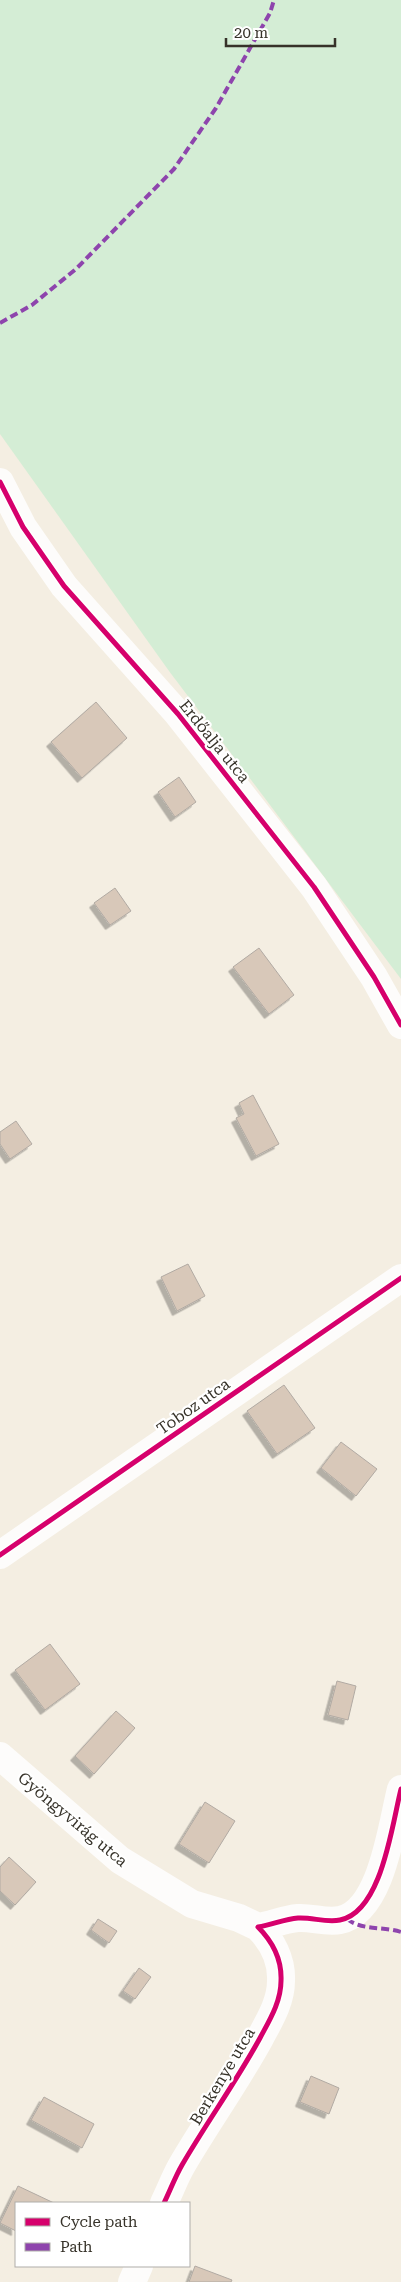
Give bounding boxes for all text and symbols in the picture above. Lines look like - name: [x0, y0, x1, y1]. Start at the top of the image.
- scale bar: [226, 15, 335, 47]
- text: 20 m: [234, 24, 269, 42]
- street label: Erdőalja utca: [175, 696, 254, 787]
- street label: Toboz utca: [153, 1374, 234, 1438]
- street label: Gyöngyvirág utca: [14, 1768, 132, 1871]
- street label: Berkenye utca: [186, 2024, 259, 2128]
- legend: [15, 2202, 190, 2267]
- text: Cycle path: [60, 2213, 138, 2231]
- text: Path: [60, 2238, 93, 2256]

